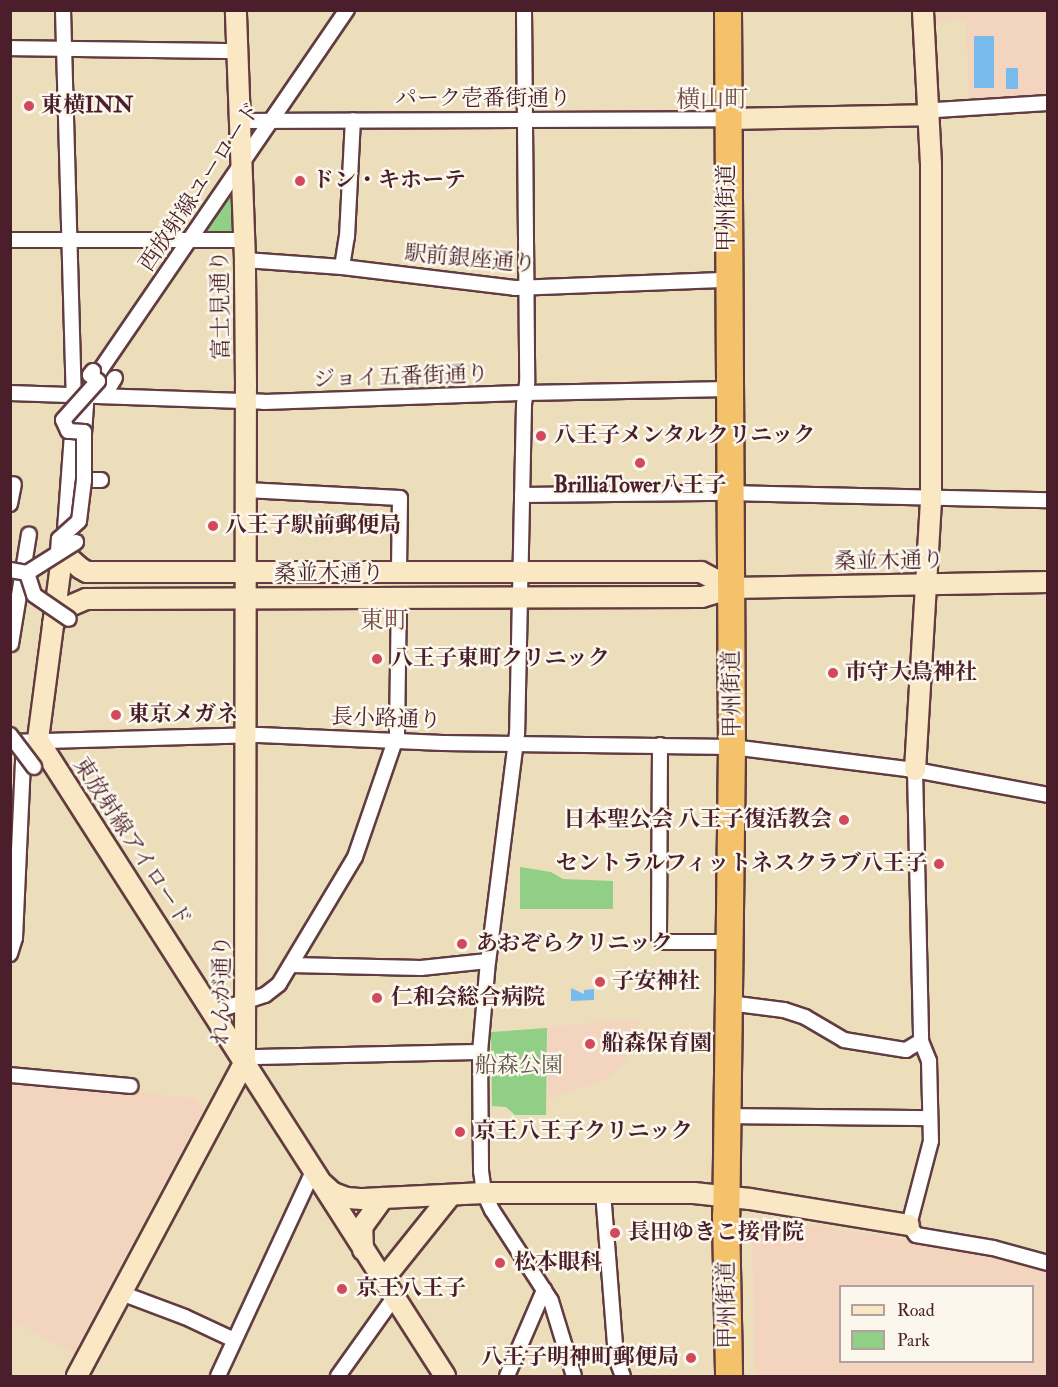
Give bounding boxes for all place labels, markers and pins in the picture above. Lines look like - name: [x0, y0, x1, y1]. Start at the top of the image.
- place label: 東横INN: [41, 93, 133, 119]
- marker: 東横INN: [22, 99, 36, 113]
- place label: ドン・キホーテ: [312, 168, 466, 194]
- marker: ドン・キホーテ: [293, 174, 307, 188]
- place label: 八王子メンタルクリニック: [554, 423, 818, 449]
- marker: 八王子メンタルクリニック: [532, 427, 550, 445]
- marker: BrilliaTower八王子: [633, 456, 647, 470]
- place label: BrilliaTower八王子: [553, 473, 727, 499]
- place label: 八王子駅前郵便局: [225, 513, 401, 539]
- marker: 八王子駅前郵便局: [206, 519, 220, 533]
- place label: 八王子東町クリニック: [391, 646, 611, 672]
- marker: 八王子東町クリニック: [368, 650, 386, 668]
- place label: 市守大鳥神社: [845, 660, 977, 686]
- marker: 市守大鳥神社: [826, 666, 840, 680]
- place label: 東京メガネ: [128, 702, 238, 728]
- marker: 東京メガネ: [109, 708, 123, 722]
- place label: 日本聖公会 八王子復活教会: [563, 807, 832, 833]
- marker: 日本聖公会 八王子復活教会: [837, 813, 851, 827]
- place label: セントラルフィットネスクラブ八王子: [553, 851, 927, 877]
- marker: セントラルフィットネスクラブ八王子: [932, 857, 946, 871]
- place label: あおぞらクリニック: [476, 931, 674, 957]
- marker: あおぞらクリニック: [453, 935, 471, 953]
- place label: 子安神社: [612, 969, 700, 995]
- marker: 子安神社: [593, 975, 607, 989]
- place label: 仁和会総合病院: [391, 985, 545, 1011]
- marker: 仁和会総合病院: [368, 989, 386, 1007]
- place label: 船森保育園: [602, 1031, 712, 1057]
- marker: 船森保育園: [583, 1037, 597, 1051]
- place label: 京王八王子クリニック: [474, 1119, 694, 1145]
- marker: 京王八王子クリニック: [451, 1123, 469, 1141]
- place label: 長田ゆきこ接骨院: [628, 1220, 804, 1246]
- marker: 長田ゆきこ接骨院: [606, 1224, 624, 1242]
- place label: 松本眼科: [514, 1250, 602, 1276]
- marker: 松本眼科: [491, 1254, 509, 1272]
- place label: 京王八王子: [356, 1276, 466, 1302]
- marker: 京王八王子: [333, 1280, 351, 1298]
- place label: 八王子明神町郵便局: [481, 1345, 679, 1371]
- marker: 八王子明神町郵便局: [684, 1351, 698, 1365]

